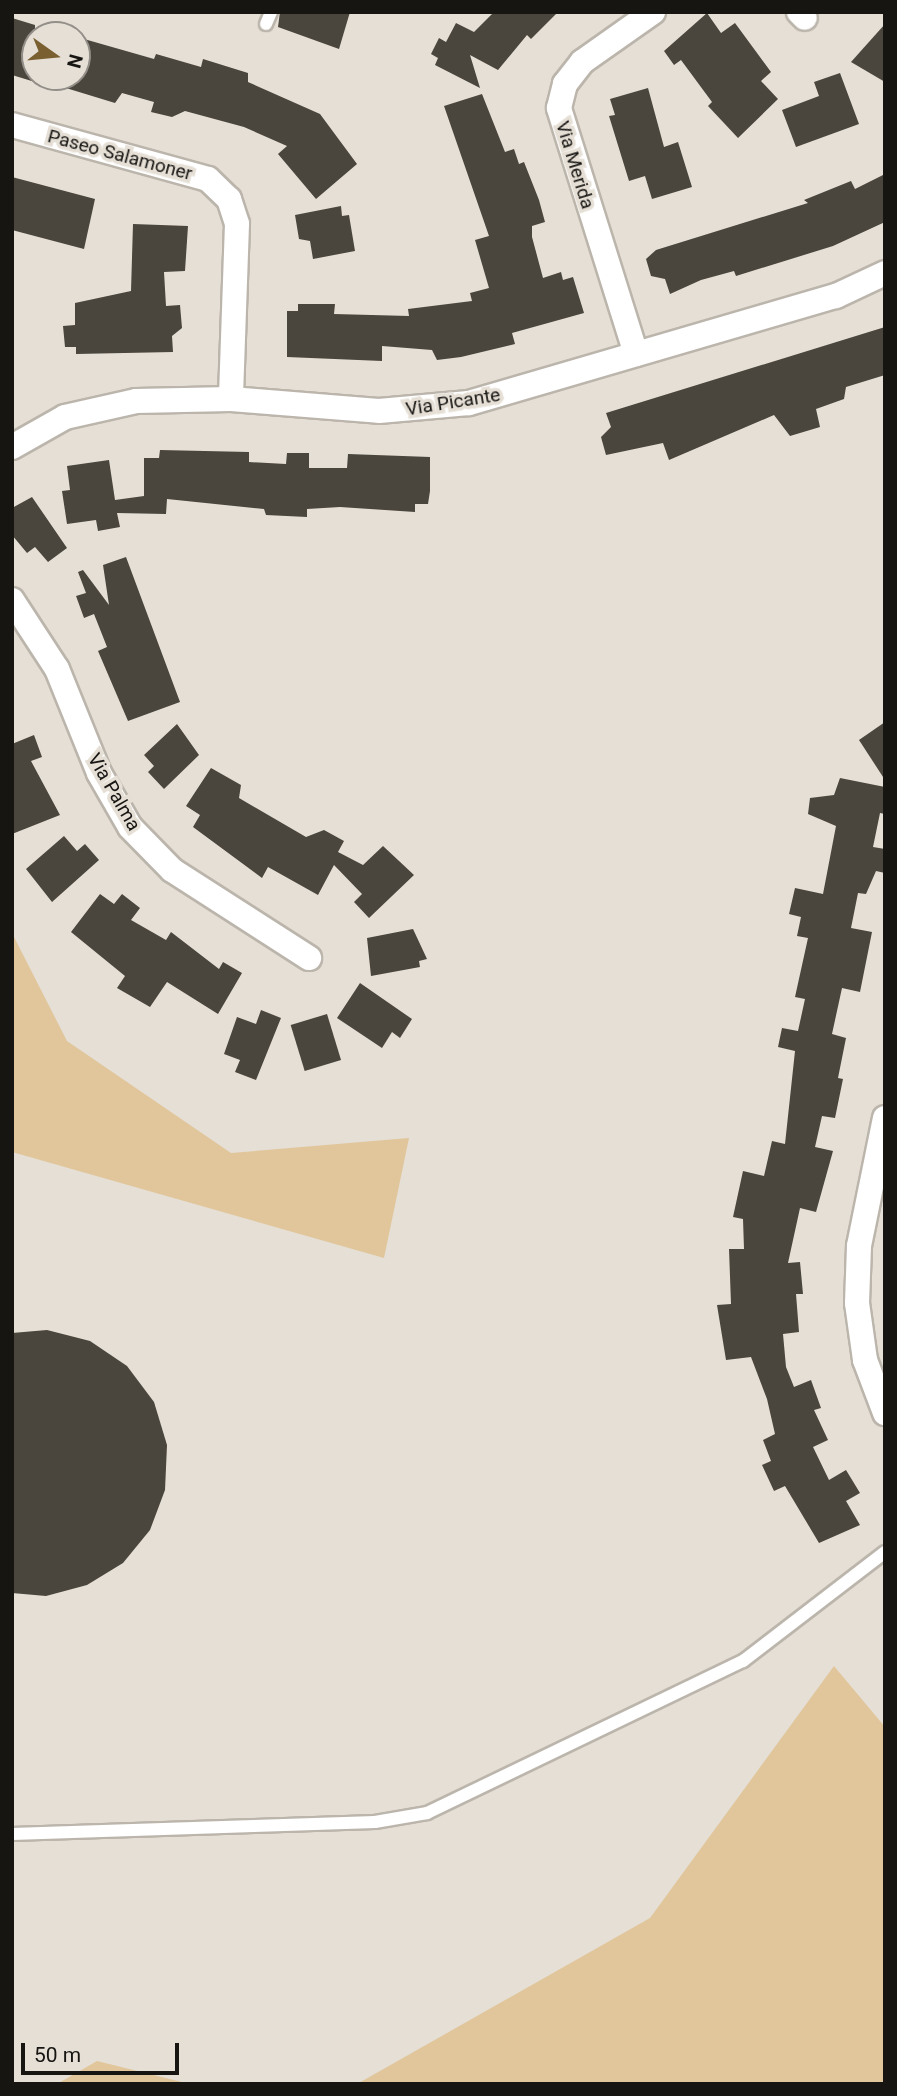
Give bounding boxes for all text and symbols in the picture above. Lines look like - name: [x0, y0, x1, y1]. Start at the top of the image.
- north arrow: [21, 21, 91, 91]
- text: N: [62, 52, 88, 70]
- street label: Via Merida: [551, 118, 599, 212]
- street label: Paseo Salamoner: [45, 125, 195, 185]
- street label: Via Picante: [404, 383, 502, 421]
- street label: Via Palma: [83, 749, 145, 835]
- scale bar: [24, 2030, 182, 2074]
- text: 50 m: [34, 2043, 81, 2067]

